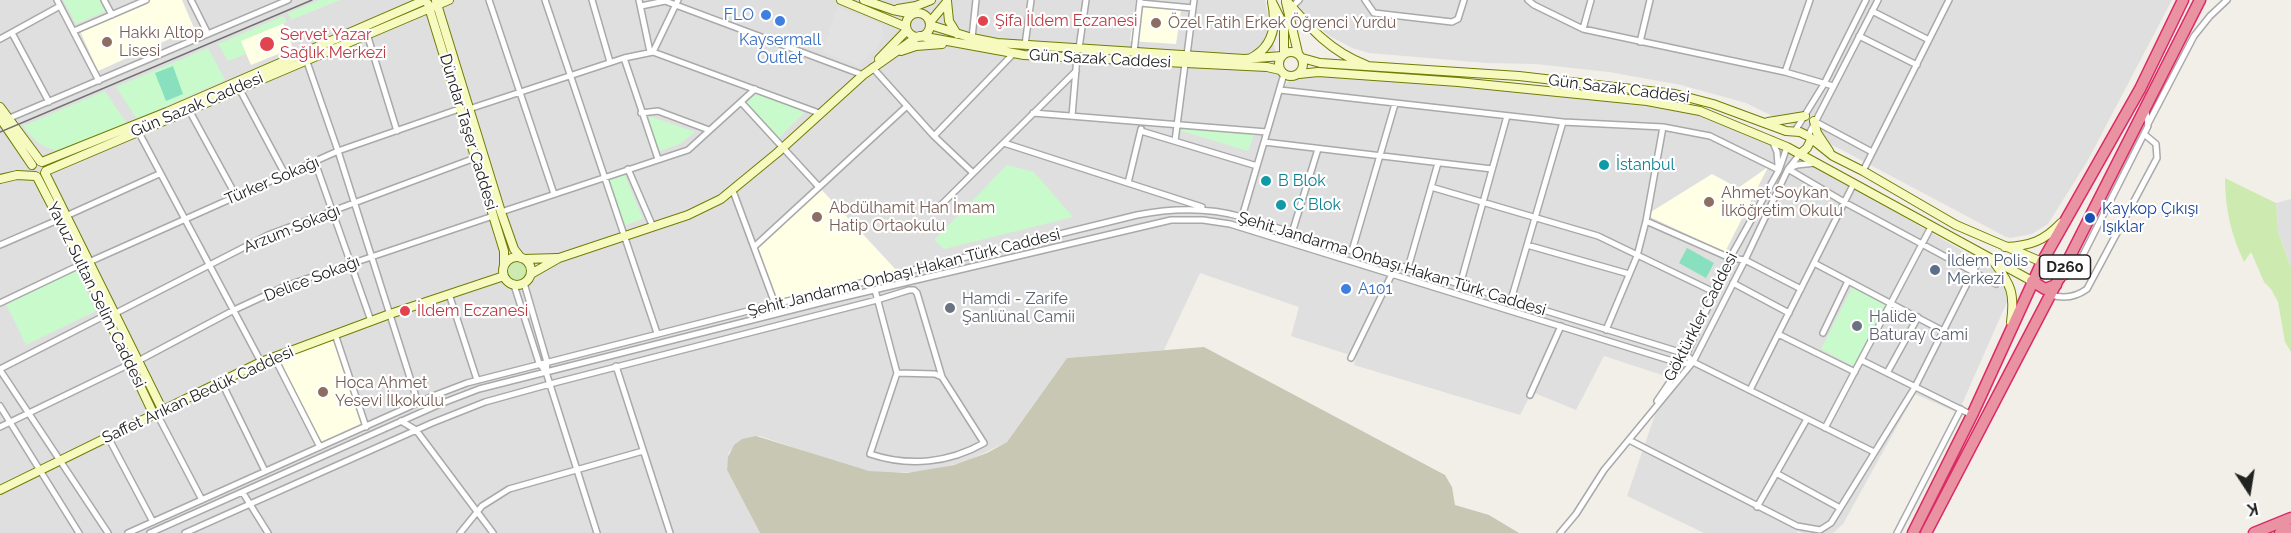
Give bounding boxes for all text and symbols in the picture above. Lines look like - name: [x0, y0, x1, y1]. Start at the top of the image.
- place label: FLO: [724, 5, 754, 25]
- marker: FLO: [759, 8, 773, 22]
- place label: Şifa İldem Eczanesi: [995, 11, 1138, 31]
- place label: Özel Fatih Erkek Öğrenci Yurdu: [1168, 13, 1396, 33]
- marker: Kaysermall Outlet: [773, 14, 787, 28]
- marker: Şifa İldem Eczanesi: [976, 14, 990, 28]
- marker: Özel Fatih Erkek Öğrenci Yurdu: [1149, 16, 1163, 30]
- place label: Hakkı Altop Lisesi: [119, 23, 204, 61]
- place label: Servet Yazar Sağlık Merkezi: [280, 25, 386, 63]
- place label: Kaysermall Outlet: [739, 30, 821, 68]
- marker: Hakkı Altop Lisesi: [100, 35, 114, 49]
- marker: Servet Yazar Sağlık Merkezi: [258, 35, 276, 53]
- street label: Gün Sazak Caddesi: [1029, 46, 1171, 72]
- street label: Dündar Taşer Caddesi: [435, 52, 501, 212]
- street label: Gün Sazak Caddesi: [128, 68, 266, 142]
- street label: Gün Sazak Caddesi: [1547, 71, 1691, 107]
- street label: Türker Sokağı: [222, 153, 322, 209]
- place label: İstanbul: [1616, 155, 1675, 175]
- marker: İstanbul: [1597, 158, 1611, 172]
- place label: B Blok: [1278, 171, 1326, 191]
- marker: B Blok: [1259, 174, 1273, 188]
- place label: Ahmet Soykan İlköğretim Okulu: [1721, 183, 1843, 221]
- place label: C Blok: [1293, 195, 1341, 215]
- marker: Ahmet Soykan İlköğretim Okulu: [1702, 195, 1716, 209]
- place label: Abdülhamit Han İmam Hatip Ortaokulu: [829, 198, 995, 236]
- marker: C Blok: [1274, 198, 1288, 212]
- street label: Yavuz Sultan Selim Caddesi: [43, 199, 149, 391]
- place label: Kaykop Çıkışı Işıklar: [2102, 199, 2199, 237]
- street label: Arzum Sokağı: [241, 201, 343, 257]
- street label: Şehit Jandarma Onbaşı Hakan Türk Caddesi: [1236, 208, 1548, 320]
- marker: Abdülhamit Han İmam Hatip Ortaokulu: [810, 210, 824, 224]
- marker: Kaykop Çıkışı Işıklar: [2083, 211, 2097, 225]
- street label: Şehit Jandarma Onbaşı Hakan Türk Caddesi: [746, 225, 1062, 321]
- street label: Göktürkler Caddesi: [1660, 249, 1742, 385]
- place label: İldem Polis Merkezi: [1947, 251, 2028, 289]
- street label: Delice Sokağı: [262, 252, 362, 306]
- road number: D260: [2040, 255, 2090, 279]
- marker: İldem Polis Merkezi: [1928, 263, 1942, 277]
- place label: A101: [1358, 279, 1392, 299]
- marker: A101: [1339, 282, 1353, 296]
- place label: Hamdi - Zarife Şanlıünal Camii: [962, 289, 1075, 327]
- place label: İldem Eczanesi: [417, 301, 528, 321]
- marker: Hamdi - Zarife Şanlıünal Camii: [943, 301, 957, 315]
- marker: İldem Eczanesi: [398, 304, 412, 318]
- place label: Halide Baturay Cami: [1869, 307, 1968, 345]
- marker: Halide Baturay Cami: [1850, 319, 1864, 333]
- street label: Saffet Arıkan Bedük Caddesi: [99, 342, 297, 448]
- place label: Hoca Ahmet Yesevi İlkokulu: [335, 373, 444, 411]
- marker: Hoca Ahmet Yesevi İlkokulu: [316, 385, 330, 399]
- north arrow: [2219, 461, 2279, 521]
- text: K: [2246, 499, 2260, 520]

